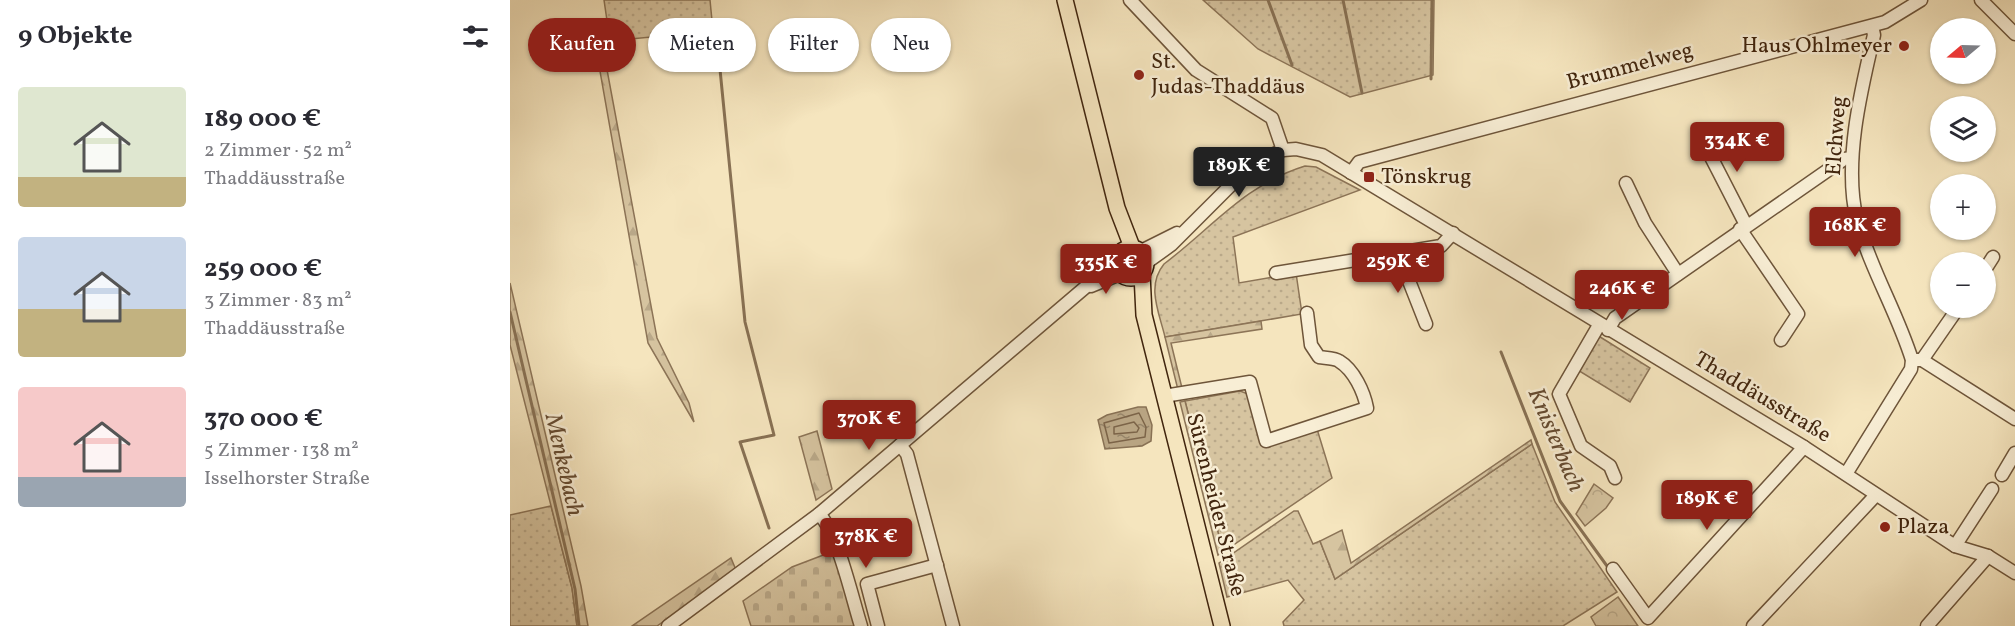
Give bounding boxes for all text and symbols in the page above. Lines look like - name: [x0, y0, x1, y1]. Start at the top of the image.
- text: 9 Objekte: [18, 18, 133, 54]
- chip: Kaufen: [528, 18, 636, 72]
- chip: Mieten: [648, 18, 756, 72]
- chip: Filter: [768, 18, 859, 72]
- chip: Neu: [871, 18, 951, 72]
- north arrow: [1930, 18, 1996, 84]
- map controls: [1930, 18, 1996, 318]
- icon: filters: [459, 20, 492, 53]
- place label: Haus Ohlmeyer: [1741, 31, 1892, 62]
- street label: Brummelweg: [1563, 35, 1697, 99]
- marker: Haus Ohlmeyer: [1897, 39, 1911, 53]
- place label: St. Judas-Thaddäus: [1151, 47, 1305, 103]
- marker: St. Judas-Thaddäus: [1132, 68, 1146, 82]
- street label: Elchweg: [1819, 95, 1855, 177]
- button: layers: [1930, 96, 1996, 162]
- text: 189 000 €: [204, 101, 321, 137]
- icon: home: [66, 111, 138, 183]
- pin: 334K €: [1688, 122, 1786, 173]
- text: 334K €: [1704, 127, 1770, 155]
- text: 2 Zimmer · 52 m²: [204, 137, 352, 165]
- pin: 189K €: [1190, 147, 1288, 198]
- text: 189K €: [1207, 152, 1271, 180]
- place label: Tönskrug: [1381, 162, 1471, 193]
- text: Thaddäusstraße: [204, 165, 345, 193]
- marker: Tönskrug: [1362, 170, 1376, 184]
- button: +: [1930, 174, 1996, 240]
- pin: 168K €: [1806, 207, 1904, 258]
- text: 168K €: [1823, 212, 1887, 240]
- pin: 259K €: [1349, 243, 1447, 294]
- pin: 335K €: [1057, 244, 1155, 295]
- text: 259K €: [1366, 248, 1430, 276]
- text: 335K €: [1074, 249, 1138, 277]
- text: 259 000 €: [204, 251, 322, 287]
- button: −: [1930, 252, 1996, 318]
- icon: home: [66, 261, 138, 333]
- pin: 246K €: [1573, 270, 1671, 321]
- text: 246K €: [1589, 275, 1655, 303]
- text: 3 Zimmer · 83 m²: [204, 287, 352, 315]
- text: Thaddäusstraße: [204, 315, 345, 343]
- street label: Thaddäusstraße: [1688, 345, 1836, 451]
- water label: Knisterbach: [1518, 383, 1592, 498]
- pin: 370K €: [820, 400, 918, 451]
- text: 370 000 €: [204, 401, 323, 437]
- text: 370K €: [837, 405, 901, 433]
- water label: Menkebach: [534, 409, 591, 520]
- street label: Sürenheider Straße: [1177, 410, 1253, 600]
- icon: home: [66, 411, 138, 483]
- text: 5 Zimmer · 138 m²: [204, 437, 359, 465]
- text: Isselhorster Straße: [204, 465, 370, 493]
- pin: 189K €: [1658, 480, 1756, 531]
- text: 189K €: [1675, 485, 1739, 513]
- place label: Plaza: [1897, 512, 1949, 543]
- pin: 378K €: [817, 518, 915, 569]
- marker: Plaza: [1878, 520, 1892, 534]
- text: 378K €: [834, 523, 898, 551]

